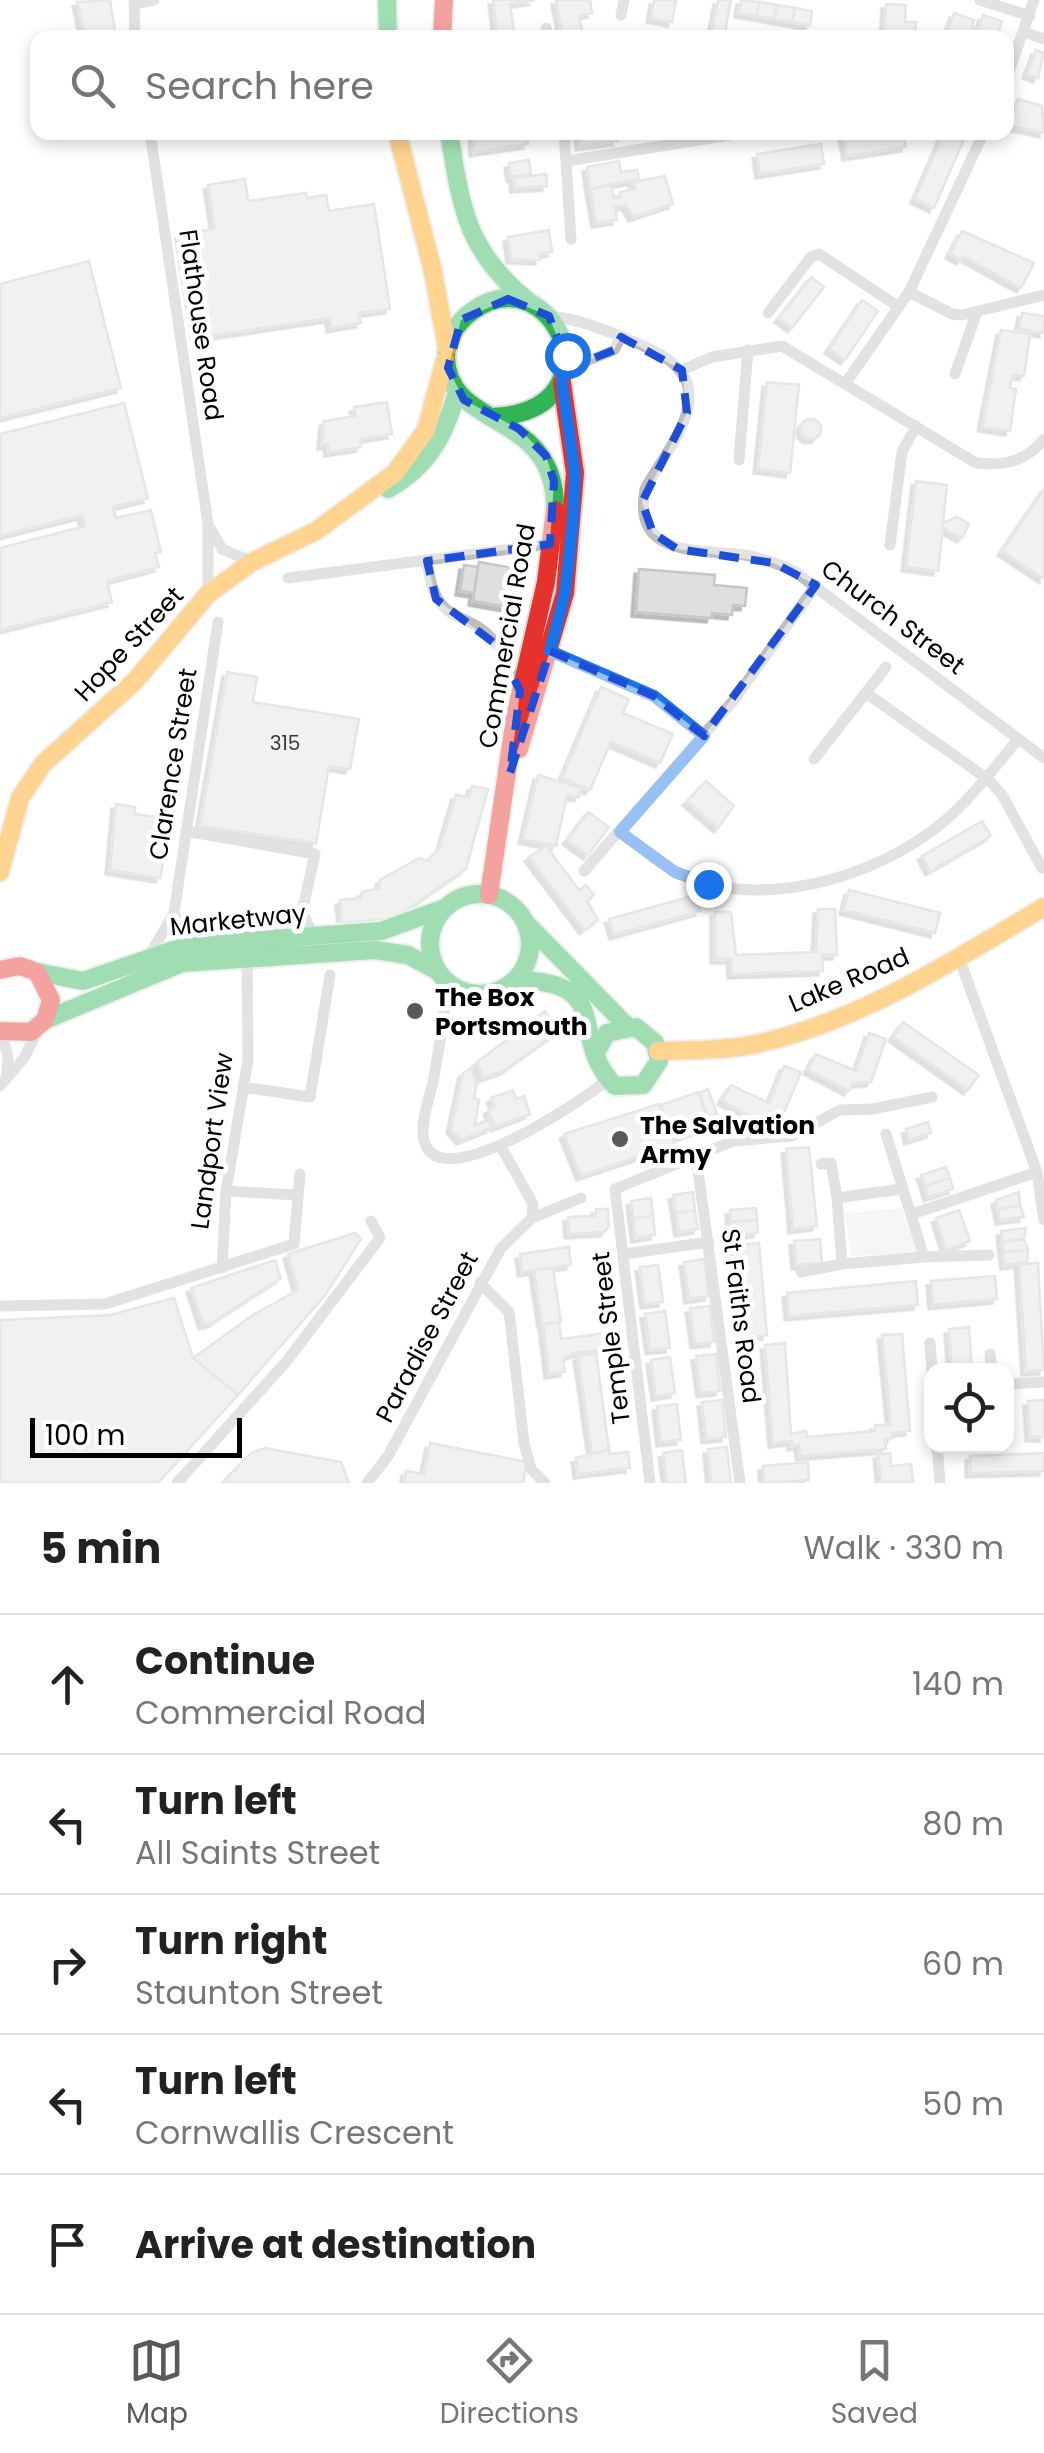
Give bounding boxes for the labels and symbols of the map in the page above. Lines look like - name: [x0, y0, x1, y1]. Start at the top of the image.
- street label: Flathouse Road: [170, 227, 232, 423]
- route start: [545, 333, 591, 379]
- street label: Commercial Road: [470, 521, 544, 751]
- street label: Church Street: [814, 551, 972, 683]
- street label: Hope Street: [67, 579, 191, 709]
- street label: Clarence Street: [141, 666, 205, 862]
- house number: 315: [270, 729, 300, 757]
- route end: [686, 862, 732, 908]
- street label: Marketway: [168, 895, 308, 945]
- street label: Lake Road: [783, 939, 915, 1021]
- place label: The Box Portsmouth: [435, 980, 588, 1044]
- marker: The Box Portsmouth: [404, 1000, 426, 1022]
- street label: Landport View: [182, 1050, 242, 1231]
- place label: The Salvation Army: [640, 1108, 815, 1172]
- marker: The Salvation Army: [609, 1128, 631, 1150]
- street label: St Faiths Road: [713, 1227, 769, 1405]
- street label: Paradise Street: [367, 1245, 487, 1429]
- street label: Temple Street: [583, 1250, 639, 1426]
- scale bar: [30, 1413, 242, 1458]

